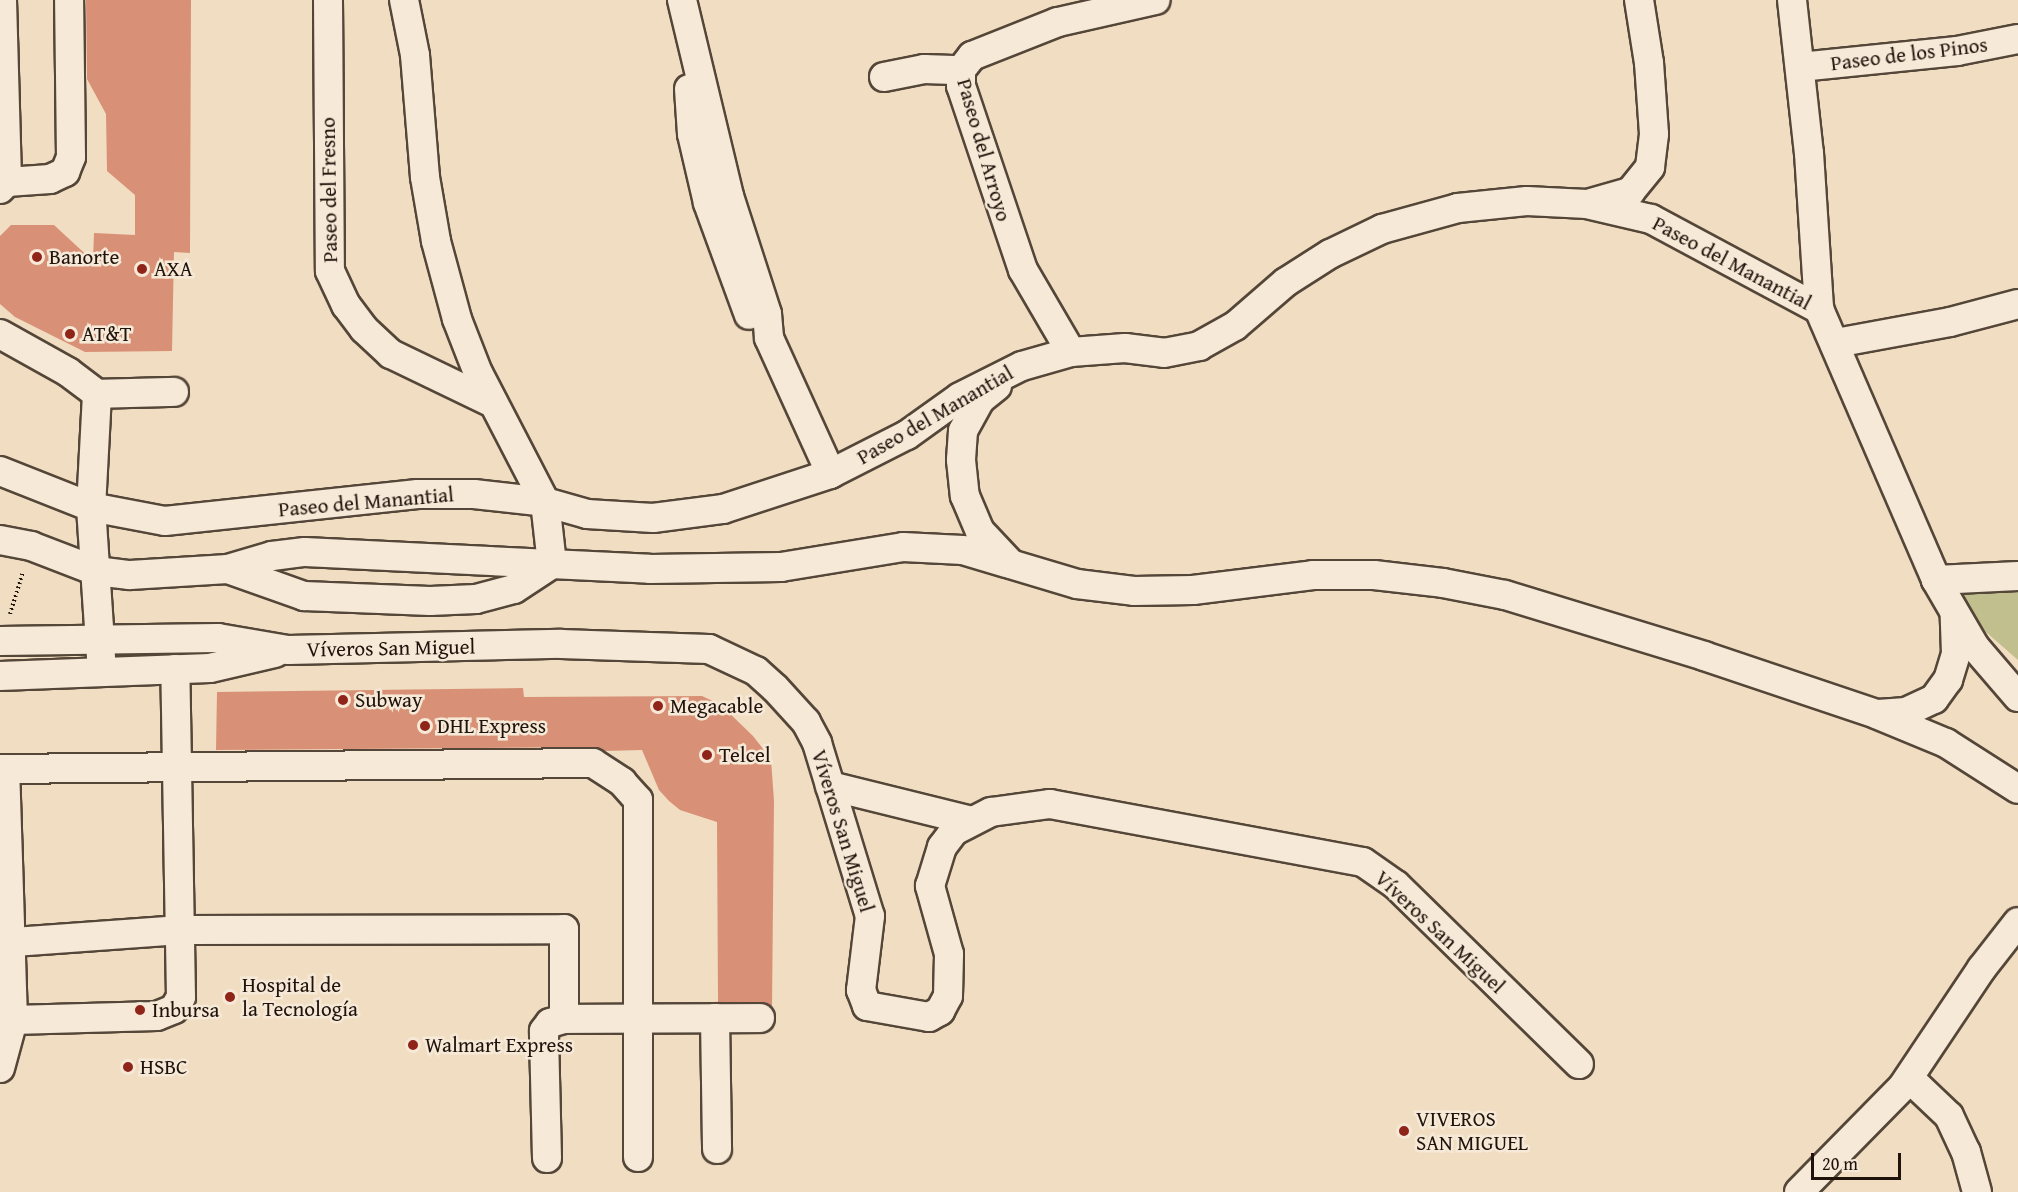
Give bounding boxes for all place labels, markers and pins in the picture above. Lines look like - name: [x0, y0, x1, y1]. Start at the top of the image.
- place label: Banorte: [49, 244, 119, 270]
- marker: Banorte: [30, 250, 44, 264]
- place label: AXA: [154, 256, 192, 282]
- marker: AXA: [135, 262, 149, 276]
- place label: AT&T: [82, 321, 131, 347]
- marker: AT&T: [63, 327, 77, 341]
- place label: Subway: [355, 687, 422, 713]
- marker: Subway: [336, 693, 350, 707]
- place label: Megacable: [670, 693, 763, 719]
- marker: Megacable: [651, 699, 665, 713]
- place label: DHL Express: [437, 713, 546, 739]
- marker: DHL Express: [418, 719, 432, 733]
- place label: Telcel: [719, 742, 771, 768]
- marker: Telcel: [700, 748, 714, 762]
- place label: Hospital de la Tecnología: [242, 972, 358, 1022]
- marker: Hospital de la Tecnología: [223, 990, 237, 1004]
- place label: Inbursa: [152, 997, 219, 1023]
- marker: Inbursa: [133, 1003, 147, 1017]
- place label: Walmart Express: [425, 1032, 573, 1058]
- marker: Walmart Express: [406, 1038, 420, 1052]
- place label: HSBC: [140, 1054, 188, 1080]
- marker: HSBC: [121, 1060, 135, 1074]
- place label: VIVEROS SAN MIGUEL: [1416, 1106, 1528, 1156]
- marker: VIVEROS SAN MIGUEL: [1397, 1124, 1411, 1138]

